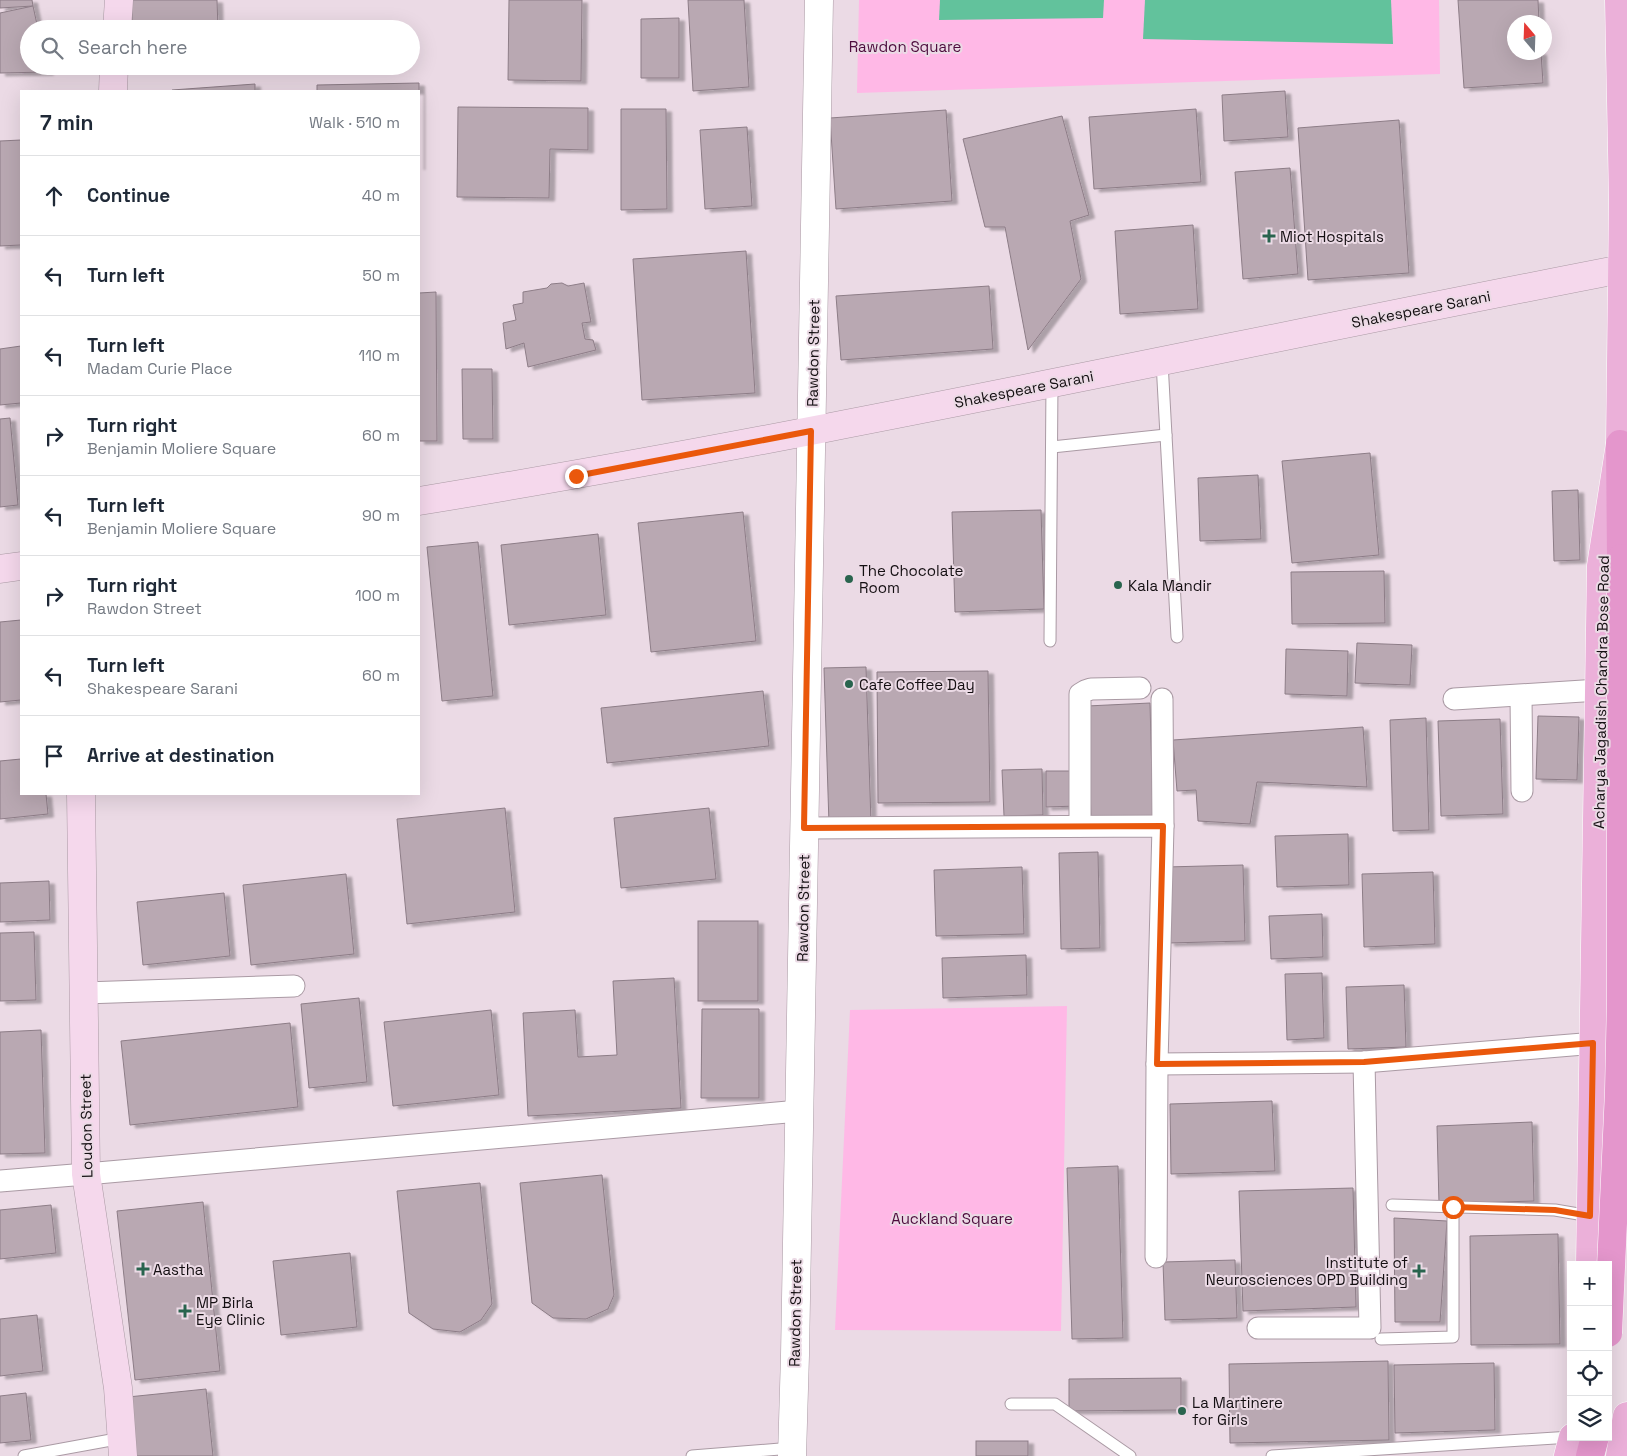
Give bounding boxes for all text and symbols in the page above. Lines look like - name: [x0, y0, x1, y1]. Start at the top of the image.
- north arrow: [1507, 15, 1552, 60]
- search box: [20, 20, 420, 75]
- icon: search: [38, 34, 66, 62]
- text: Search here: [78, 35, 188, 60]
- park label: Rawdon Square: [849, 37, 961, 56]
- text: 7 min: [40, 109, 93, 136]
- text: Walk · 510 m: [309, 112, 400, 133]
- icon: ahead: [40, 182, 68, 210]
- text: Continue: [87, 183, 170, 208]
- text: 40 m: [362, 185, 400, 206]
- place label: Miot Hospitals: [1280, 227, 1384, 246]
- marker: Miot Hospitals: [1262, 229, 1276, 243]
- icon: left: [40, 262, 68, 290]
- text: Turn left: [87, 263, 165, 288]
- text: 50 m: [362, 265, 400, 286]
- street label: Shakespeare Sarani: [1350, 286, 1492, 332]
- street label: Rawdon Street: [803, 299, 823, 407]
- text: Turn left: [87, 333, 165, 358]
- icon: left: [40, 342, 68, 370]
- text: 110 m: [358, 345, 400, 366]
- text: Madam Curie Place: [87, 358, 232, 379]
- street label: Shakespeare Sarani: [953, 366, 1095, 412]
- text: Turn right: [87, 413, 177, 438]
- icon: right: [40, 422, 68, 450]
- text: 60 m: [362, 425, 400, 446]
- text: Benjamin Moliere Square: [87, 438, 276, 459]
- route end: [565, 465, 588, 488]
- text: Turn left: [87, 493, 165, 518]
- icon: left: [40, 502, 68, 530]
- text: 90 m: [362, 505, 400, 526]
- text: Benjamin Moliere Square: [87, 518, 276, 539]
- street label: Acharya Jagadish Chandra Bose Road: [1589, 555, 1613, 829]
- place label: The Chocolate Room: [859, 561, 964, 597]
- text: Turn right: [87, 573, 177, 598]
- marker: The Chocolate Room: [843, 573, 855, 585]
- place label: Kala Mandir: [1128, 576, 1212, 595]
- marker: Kala Mandir: [1112, 579, 1124, 591]
- icon: right: [40, 582, 68, 610]
- text: 100 m: [355, 585, 400, 606]
- text: Rawdon Street: [87, 598, 202, 619]
- text: Turn left: [87, 653, 165, 678]
- icon: left: [40, 662, 68, 690]
- text: 60 m: [362, 665, 400, 686]
- place label: Cafe Coffee Day: [859, 675, 975, 694]
- text: Shakespeare Sarani: [87, 678, 238, 699]
- marker: Cafe Coffee Day: [843, 678, 855, 690]
- icon: arrive: [40, 742, 68, 770]
- text: Arrive at destination: [87, 743, 275, 768]
- street label: Rawdon Street: [793, 854, 813, 962]
- street label: Loudon Street: [76, 1074, 96, 1178]
- route start: [1442, 1196, 1465, 1219]
- park label: Auckland Square: [891, 1209, 1013, 1228]
- place label: Institute of Neurosciences OPD Building: [1206, 1253, 1408, 1289]
- street label: Rawdon Street: [785, 1259, 805, 1367]
- place label: Aastha: [153, 1260, 204, 1279]
- map controls: [1567, 1261, 1612, 1441]
- button: +: [1567, 1261, 1612, 1306]
- marker: Aastha: [137, 1263, 149, 1275]
- marker: Institute of Neurosciences OPD Building: [1412, 1264, 1426, 1278]
- place label: MP Birla Eye Clinic: [196, 1293, 265, 1329]
- marker: MP Birla Eye Clinic: [178, 1304, 192, 1318]
- button: −: [1567, 1306, 1612, 1351]
- button: locate: [1567, 1351, 1612, 1396]
- place label: La Martinere for Girls: [1192, 1393, 1283, 1429]
- button: layers: [1567, 1396, 1612, 1441]
- marker: La Martinere for Girls: [1176, 1405, 1188, 1417]

